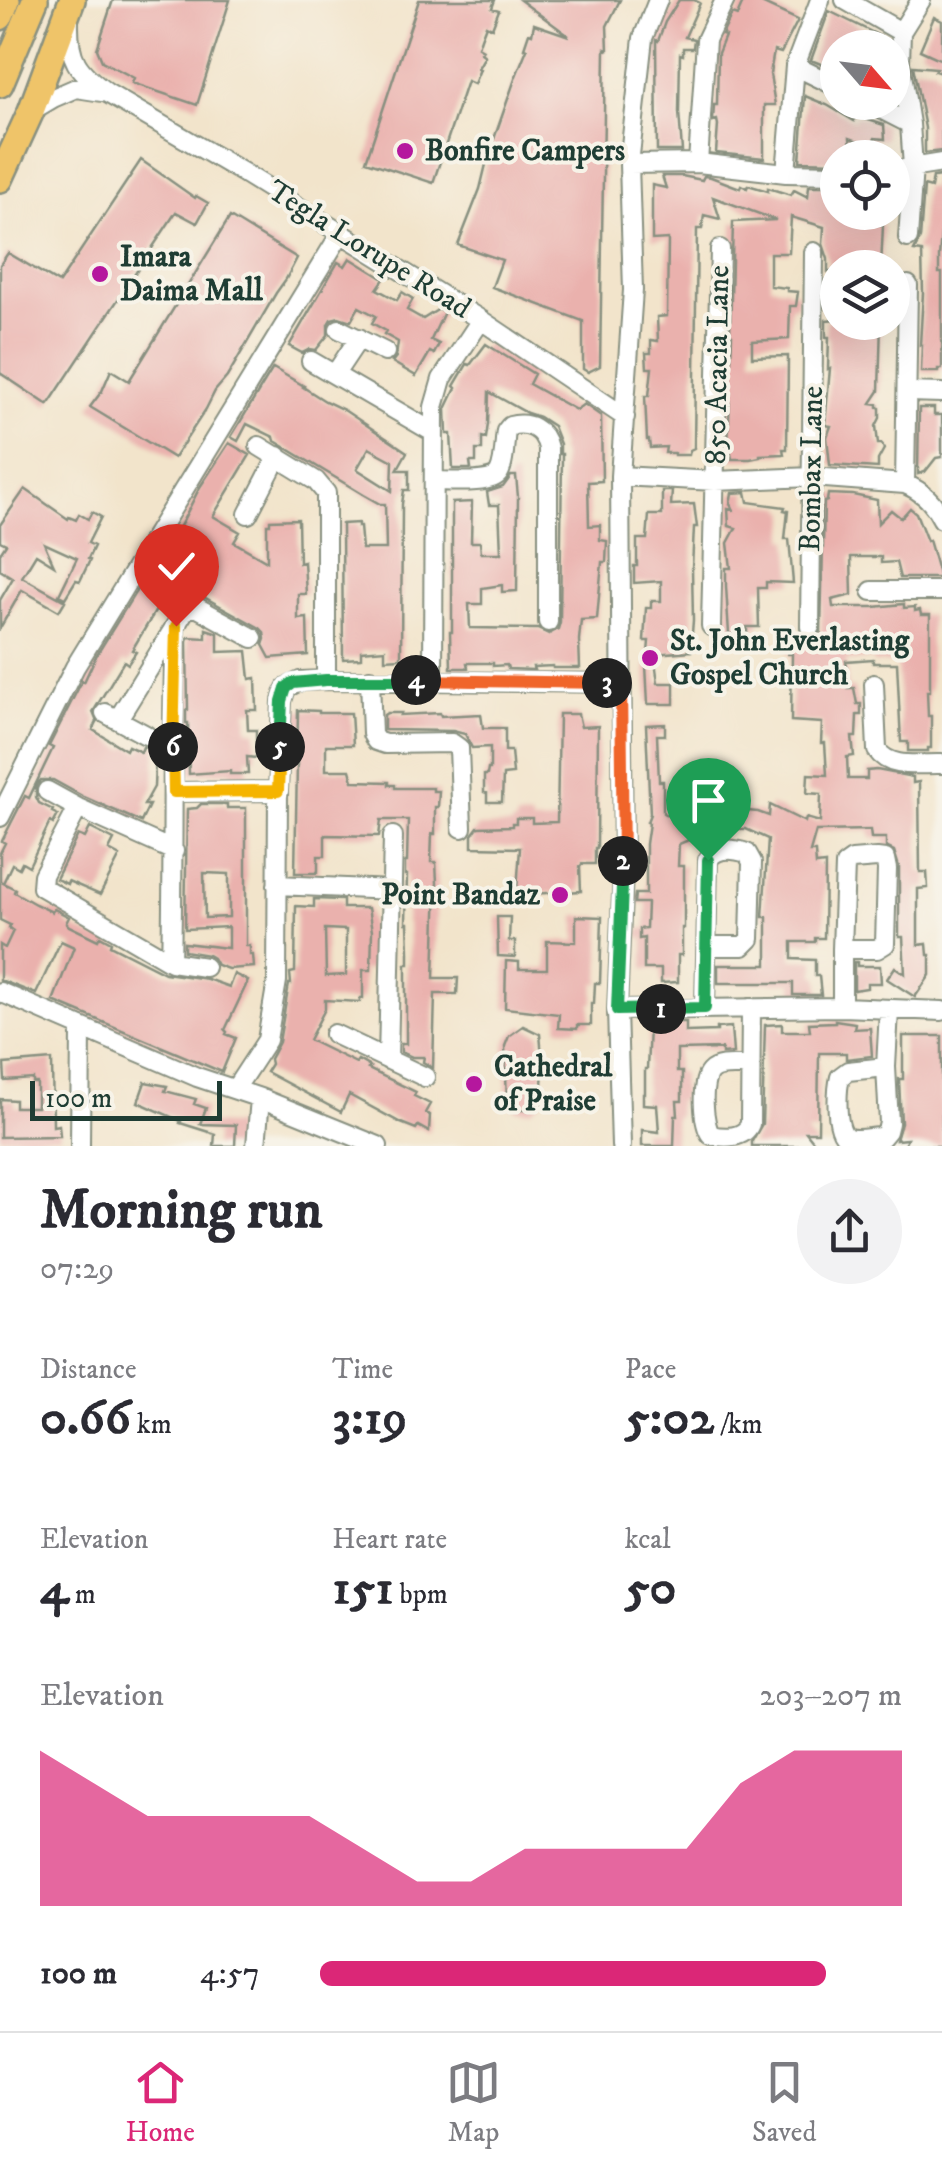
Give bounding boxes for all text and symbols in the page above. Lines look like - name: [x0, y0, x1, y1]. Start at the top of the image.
- north arrow: [820, 30, 910, 120]
- map controls: [820, 30, 910, 340]
- place label: Bonfire Campers: [425, 133, 625, 170]
- marker: Bonfire Campers: [394, 140, 416, 162]
- button: locate: [820, 140, 910, 230]
- street label: Tegla Lorupe Road: [261, 173, 477, 327]
- place label: Imara Daima Mall: [120, 239, 264, 310]
- button: layers: [820, 250, 910, 340]
- marker: Imara Daima Mall: [89, 263, 111, 285]
- street label: 850 Acacia Lane: [698, 265, 738, 465]
- street label: Bombax Lane: [792, 386, 832, 552]
- pin: [134, 524, 219, 627]
- icon: check: [149, 539, 204, 594]
- place label: St. John Everlasting Gospel Church: [670, 623, 911, 694]
- marker: St. John Everlasting Gospel Church: [639, 647, 661, 669]
- pin: 4: [391, 655, 441, 705]
- pin: 3: [582, 658, 632, 708]
- text: 4: [408, 662, 424, 697]
- text: 3: [602, 665, 612, 700]
- pin: 6: [148, 722, 198, 772]
- pin: 5: [255, 722, 305, 772]
- text: 6: [166, 729, 180, 764]
- text: 5: [273, 729, 287, 764]
- pin: [666, 758, 751, 861]
- icon: arrive: [681, 773, 736, 828]
- pin: 2: [598, 836, 648, 886]
- text: 2: [616, 843, 630, 878]
- place label: Point Bandaz: [381, 877, 541, 914]
- marker: Point Bandaz: [549, 884, 571, 906]
- pin: 1: [636, 984, 686, 1034]
- text: 1: [656, 991, 666, 1026]
- place label: Cathedral of Praise: [494, 1049, 613, 1120]
- marker: Cathedral of Praise: [463, 1073, 485, 1095]
- scale bar: [30, 1076, 222, 1120]
- text: 100 m: [45, 1081, 112, 1116]
- text: Morning run: [40, 1177, 322, 1246]
- button: share: [797, 1179, 902, 1284]
- text: 07:29: [40, 1249, 114, 1289]
- text: Distance: [40, 1352, 136, 1387]
- text: Time: [332, 1352, 393, 1387]
- text: Pace: [625, 1352, 676, 1387]
- text: 0.66: [40, 1387, 131, 1450]
- text: 3:19: [332, 1387, 407, 1450]
- text: 5:02: [625, 1387, 714, 1450]
- text: km: [131, 1407, 172, 1442]
- text: /km: [714, 1407, 763, 1442]
- text: Elevation: [40, 1522, 148, 1557]
- text: Heart rate: [332, 1522, 447, 1557]
- text: kcal: [625, 1522, 671, 1557]
- text: 4: [40, 1557, 69, 1620]
- text: 151: [332, 1557, 394, 1620]
- text: 50: [625, 1557, 676, 1620]
- text: m: [69, 1577, 96, 1612]
- text: bpm: [394, 1577, 448, 1612]
- text: Elevation: [40, 1676, 164, 1716]
- text: 203–207 m: [760, 1676, 902, 1716]
- text: 100 m: [40, 1954, 117, 1994]
- text: 4:57: [200, 1954, 260, 1994]
- tab: Home: [126, 2055, 195, 2150]
- tab: Map: [446, 2055, 501, 2150]
- tab: Saved: [752, 2055, 816, 2150]

